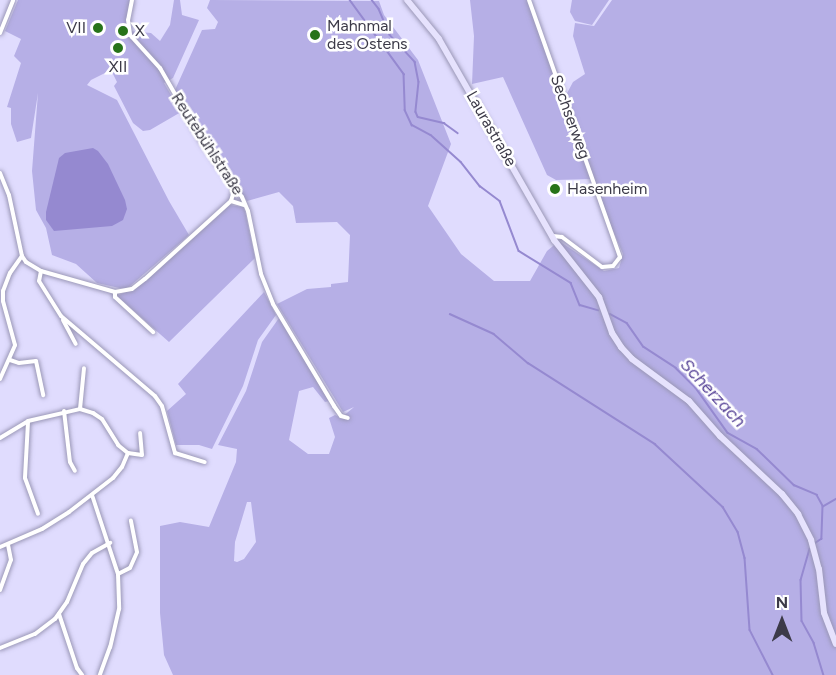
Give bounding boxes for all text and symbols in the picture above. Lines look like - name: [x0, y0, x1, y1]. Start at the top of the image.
- place label: Mahnmal des Ostens: [327, 16, 408, 54]
- place label: VII: [66, 18, 86, 38]
- marker: VII: [91, 21, 105, 35]
- place label: X: [135, 21, 145, 41]
- marker: X: [116, 24, 130, 38]
- marker: Mahnmal des Ostens: [308, 28, 322, 42]
- marker: XII: [111, 41, 125, 55]
- place label: XII: [109, 57, 127, 77]
- street label: Sechserweg: [546, 72, 594, 162]
- street label: Laurastraße: [462, 88, 520, 170]
- street label: Reutebühlstraße: [167, 89, 247, 199]
- place label: Hasenheim: [567, 179, 647, 199]
- marker: Hasenheim: [548, 182, 562, 196]
- water label: Scherzach: [676, 354, 750, 432]
- north arrow: [752, 591, 812, 651]
- text: N: [776, 593, 788, 612]

